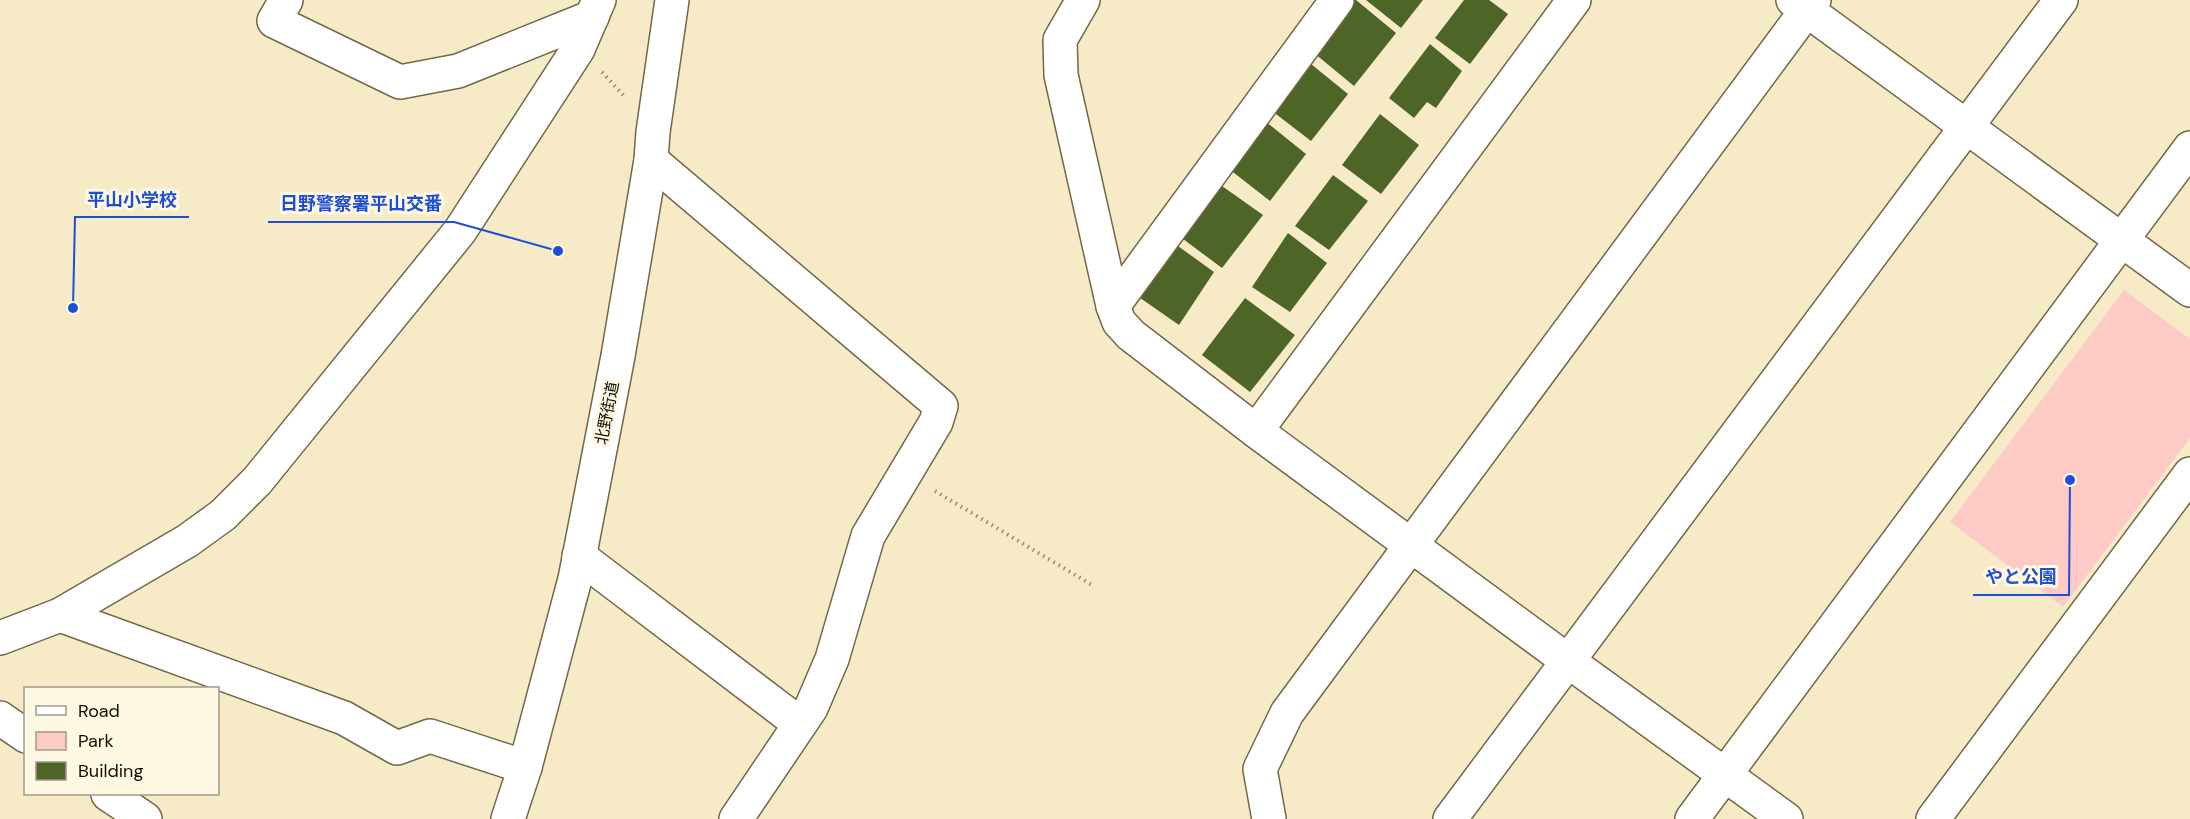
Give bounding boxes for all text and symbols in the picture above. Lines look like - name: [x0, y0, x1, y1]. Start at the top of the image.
- callout: 平山小学校: [75, 181, 189, 217]
- callout: 日野警察署平山交番: [268, 186, 454, 222]
- text: 平山小学校: [87, 188, 177, 212]
- text: 日野警察署平山交番: [280, 192, 442, 216]
- street label: 北野街道: [591, 380, 623, 446]
- callout: やと公園: [1973, 559, 2069, 595]
- text: やと公園: [1985, 565, 2057, 589]
- legend: [24, 687, 219, 795]
- text: Road: [78, 699, 120, 723]
- text: Park: [78, 729, 114, 753]
- text: Building: [78, 759, 143, 783]

